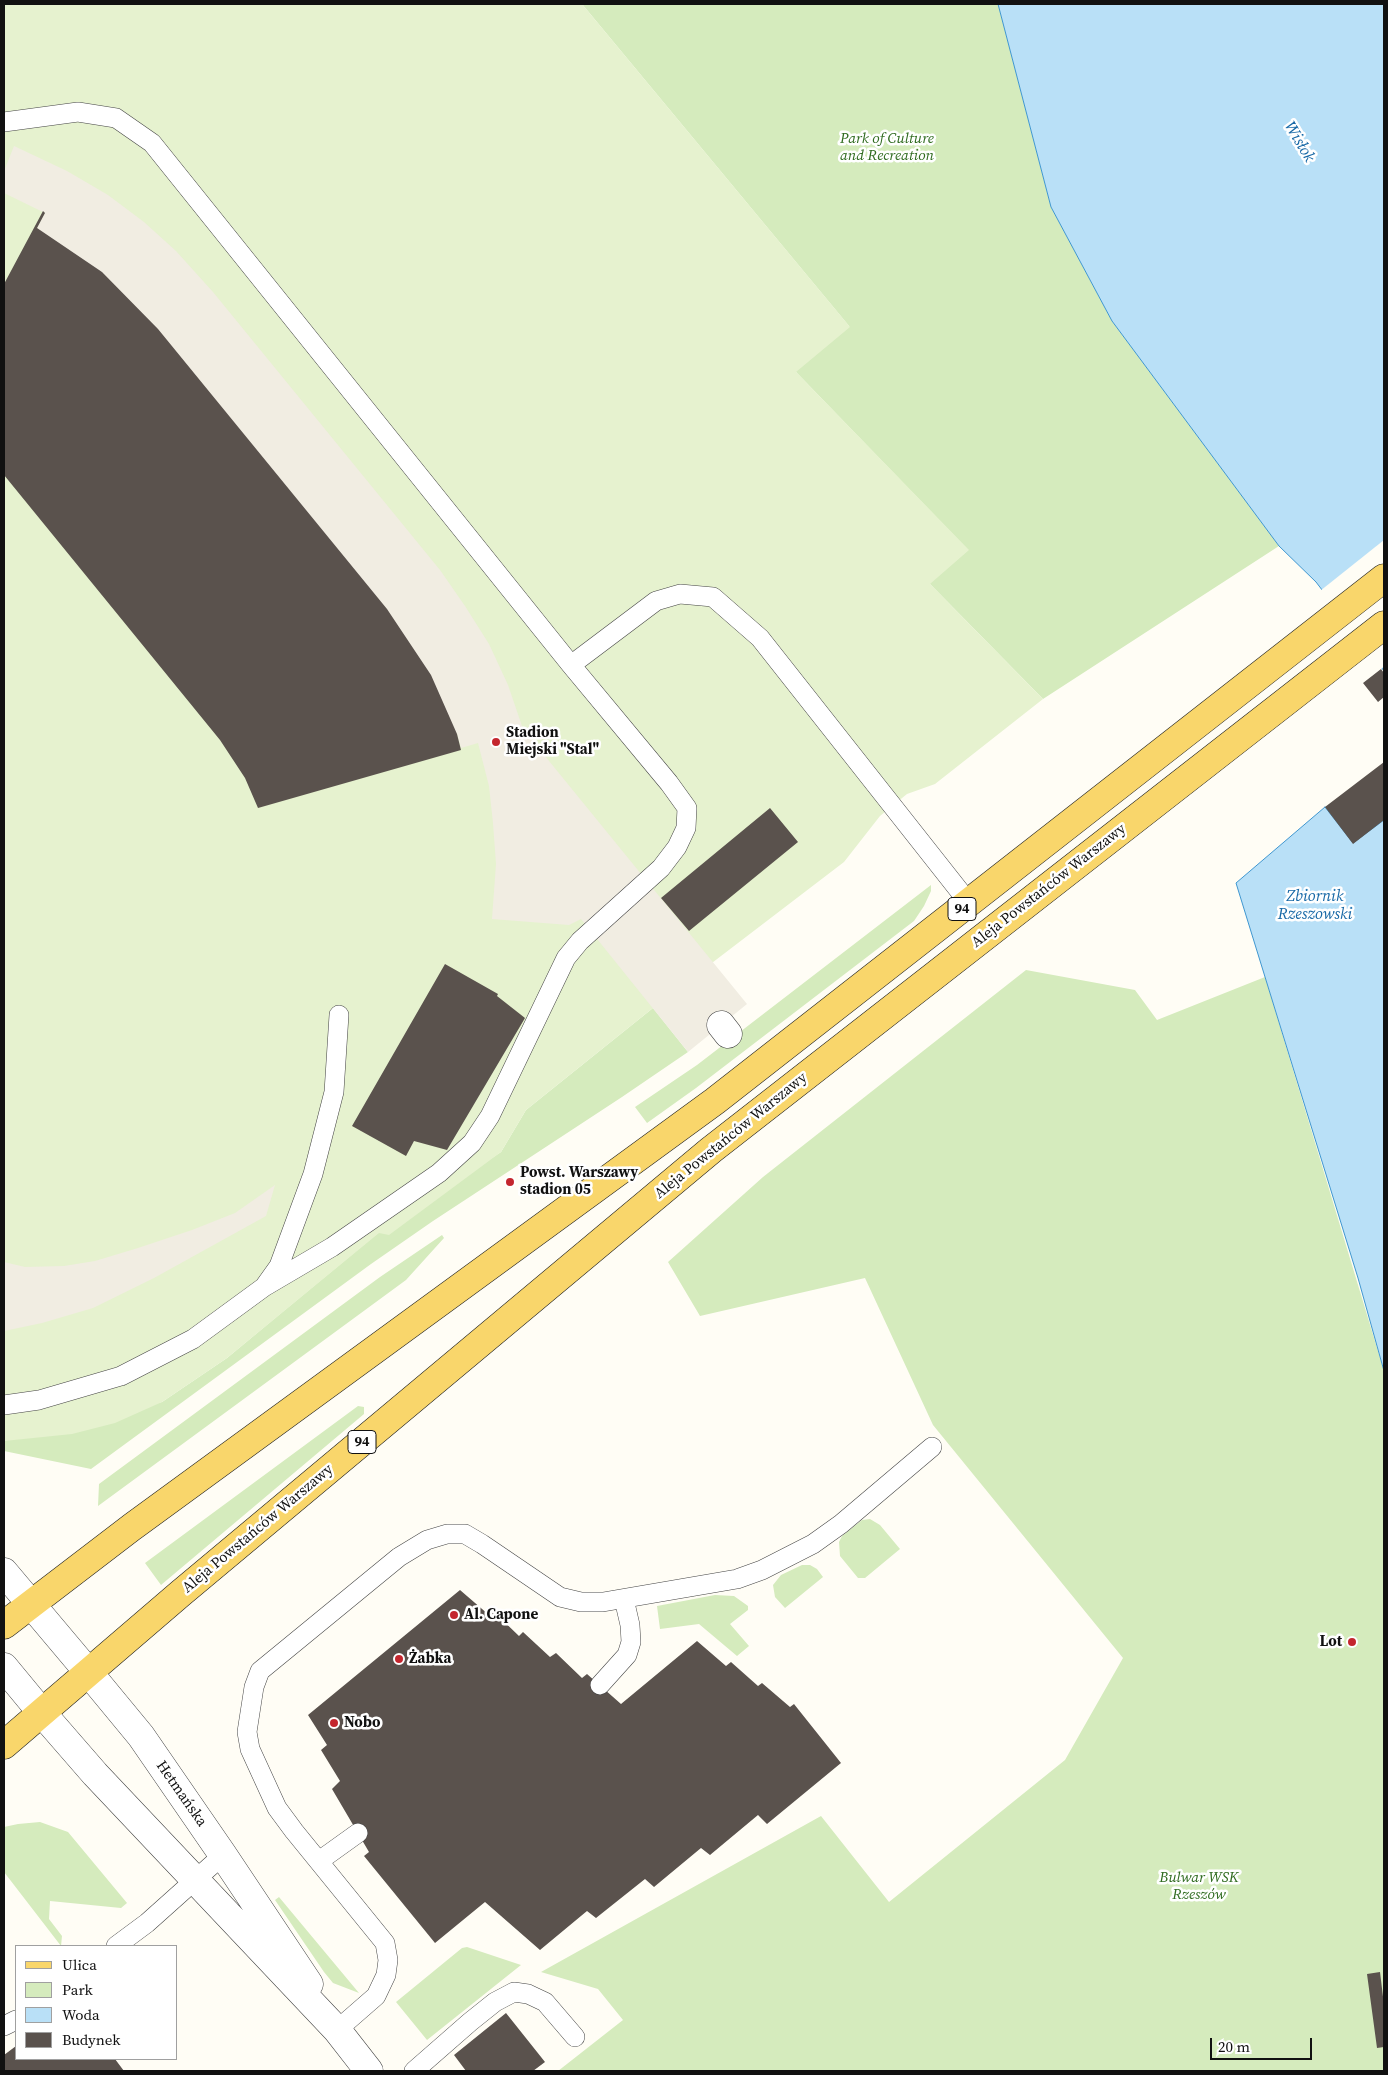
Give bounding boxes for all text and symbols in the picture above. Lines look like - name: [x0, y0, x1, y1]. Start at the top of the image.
- water label: Wisłok: [1279, 118, 1319, 166]
- park label: Park of Culture and Recreation: [840, 130, 934, 165]
- place label: Stadion Miejski "Stal": [506, 724, 599, 759]
- marker: Stadion Miejski "Stal": [490, 736, 502, 748]
- street label: Aleja Powstańców Warszawy: [968, 820, 1130, 952]
- water label: Zbiornik Rzeszowski: [1278, 887, 1352, 925]
- road number: 94: [948, 898, 976, 921]
- street label: Aleja Powstańców Warszawy: [651, 1069, 811, 1203]
- place label: Powst. Warszawy stadion 05: [520, 1164, 638, 1199]
- marker: Powst. Warszawy stadion 05: [504, 1176, 516, 1188]
- road number: 94: [348, 1430, 376, 1454]
- street label: Aleja Powstańców Warszawy: [179, 1461, 337, 1597]
- place label: Al. Capone: [464, 1606, 538, 1624]
- marker: Al. Capone: [448, 1609, 460, 1621]
- place label: Lot: [1319, 1633, 1342, 1651]
- marker: Lot: [1346, 1636, 1358, 1648]
- place label: Żabka: [409, 1650, 451, 1668]
- marker: Żabka: [393, 1653, 405, 1665]
- place label: Nobo: [344, 1714, 380, 1732]
- marker: Nobo: [328, 1717, 340, 1729]
- street label: Hetmańska: [152, 1758, 210, 1830]
- park label: Bulwar WSK Rzeszów: [1159, 1869, 1239, 1904]
- legend: [15, 1945, 178, 2060]
- text: Ulica: [62, 1954, 97, 1975]
- text: Park: [62, 1979, 93, 2000]
- text: Woda: [62, 2004, 100, 2025]
- scale bar: [1213, 2028, 1316, 2060]
- text: Budynek: [62, 2029, 121, 2050]
- text: 20 m: [1218, 2036, 1250, 2057]

